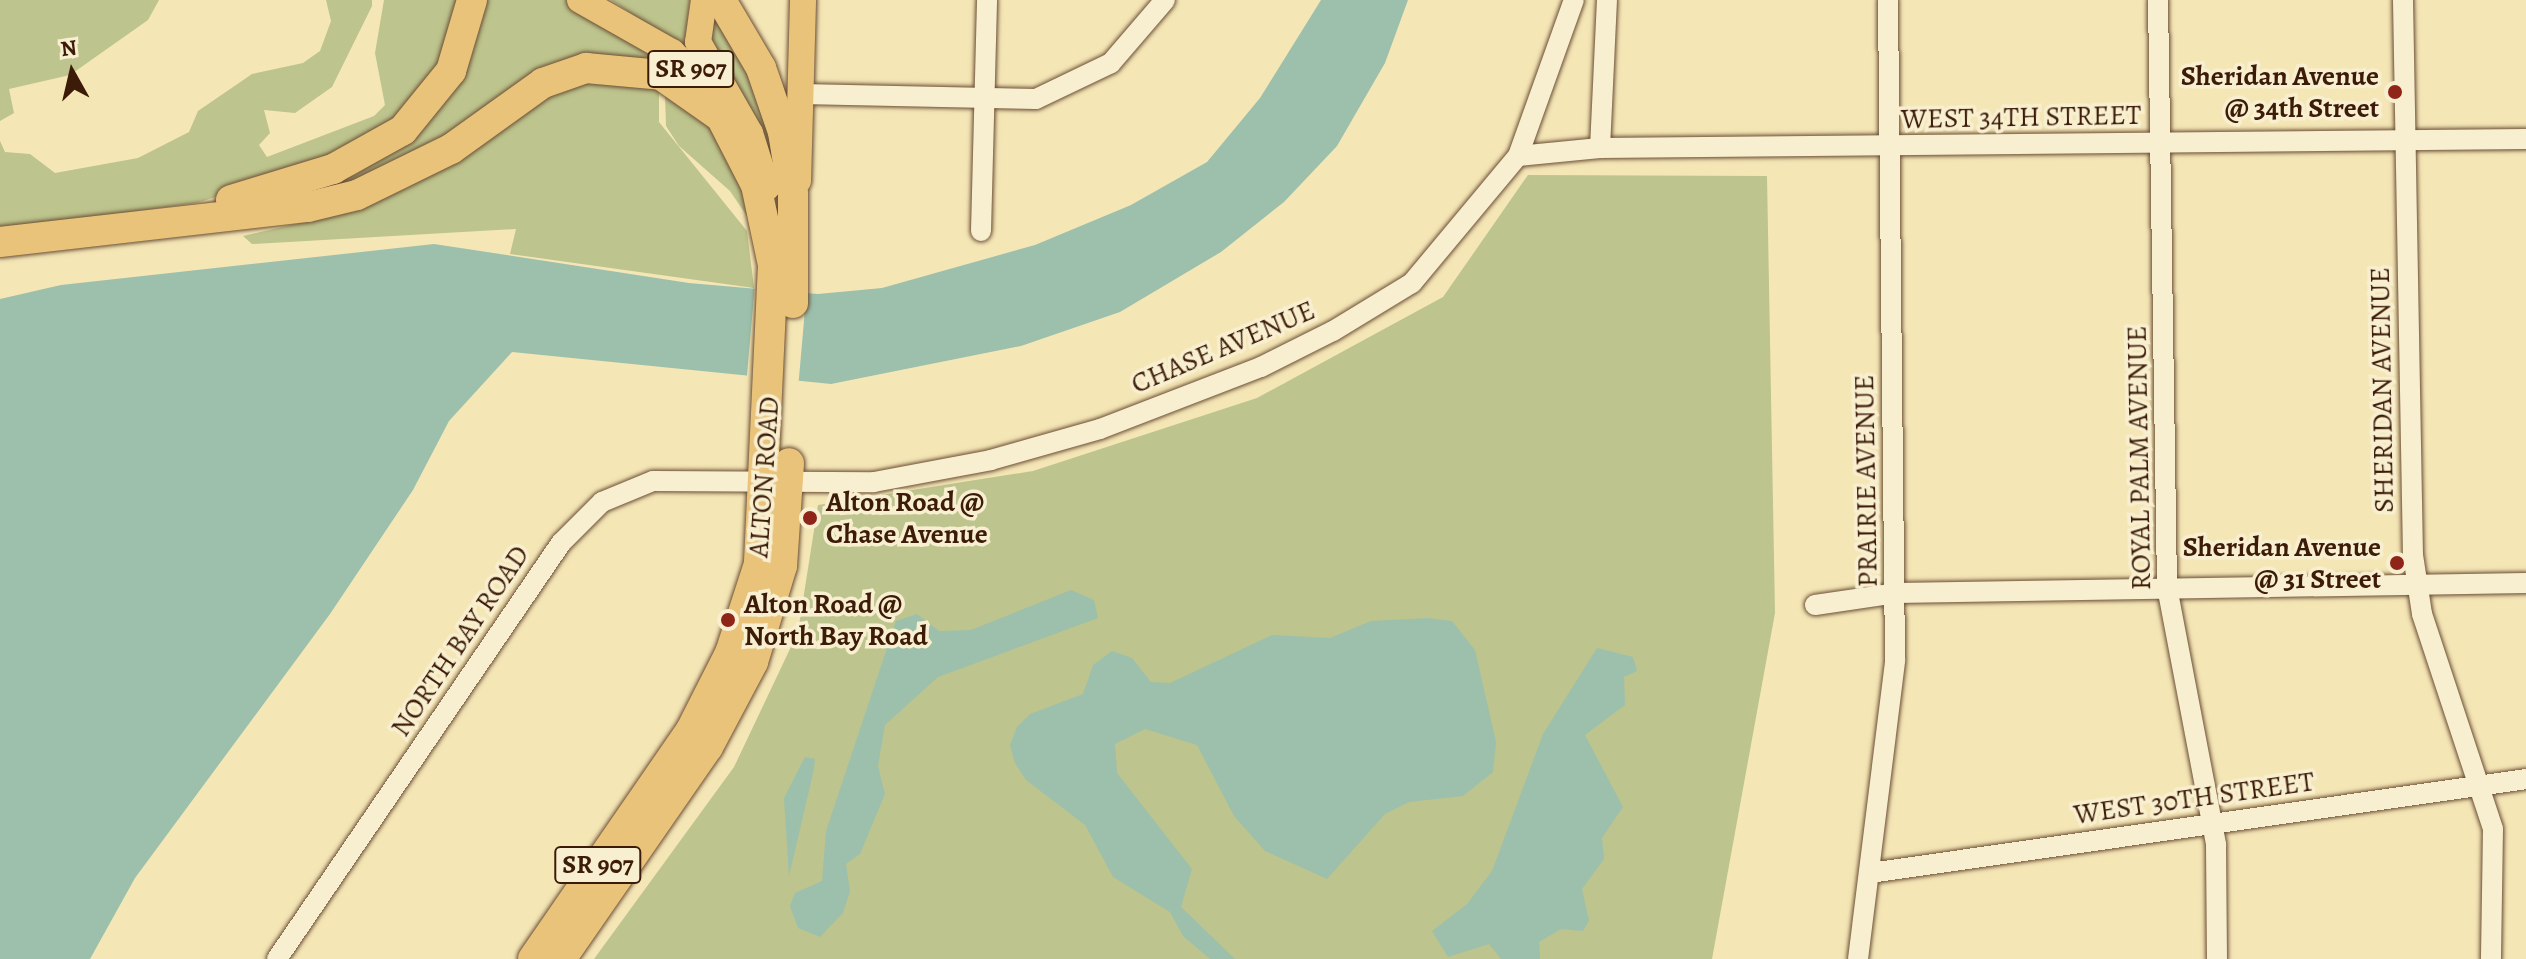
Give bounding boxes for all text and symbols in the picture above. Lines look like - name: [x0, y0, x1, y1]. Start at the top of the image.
- north arrow: [32, 32, 112, 112]
- text: N: [59, 32, 79, 64]
- road number: SR 907: [647, 47, 735, 91]
- place label: Sheridan Avenue @ 34th Street: [2181, 59, 2379, 125]
- marker: Sheridan Avenue @ 34th Street: [2386, 83, 2404, 101]
- street label: WEST 34TH STREET: [1901, 98, 2141, 136]
- street label: SHERIDAN AVENUE: [2363, 267, 2401, 513]
- street label: CHASE AVENUE: [1126, 293, 1320, 401]
- street label: ROYAL PALM AVENUE: [2120, 325, 2158, 591]
- street label: PRAIRIE AVENUE: [1847, 374, 1885, 588]
- street label: ALTON ROAD: [742, 395, 786, 559]
- place label: Alton Road @ Chase Avenue: [826, 485, 988, 551]
- marker: Alton Road @ Chase Avenue: [801, 509, 819, 527]
- place label: Sheridan Avenue @ 31 Street: [2183, 530, 2381, 596]
- street label: NORTH BAY ROAD: [384, 539, 536, 743]
- marker: Sheridan Avenue @ 31 Street: [2388, 554, 2406, 572]
- place label: Alton Road @ North Bay Road: [744, 587, 928, 653]
- marker: Alton Road @ North Bay Road: [719, 611, 737, 629]
- street label: WEST 30TH STREET: [2072, 764, 2316, 832]
- road number: SR 907: [554, 843, 642, 887]

